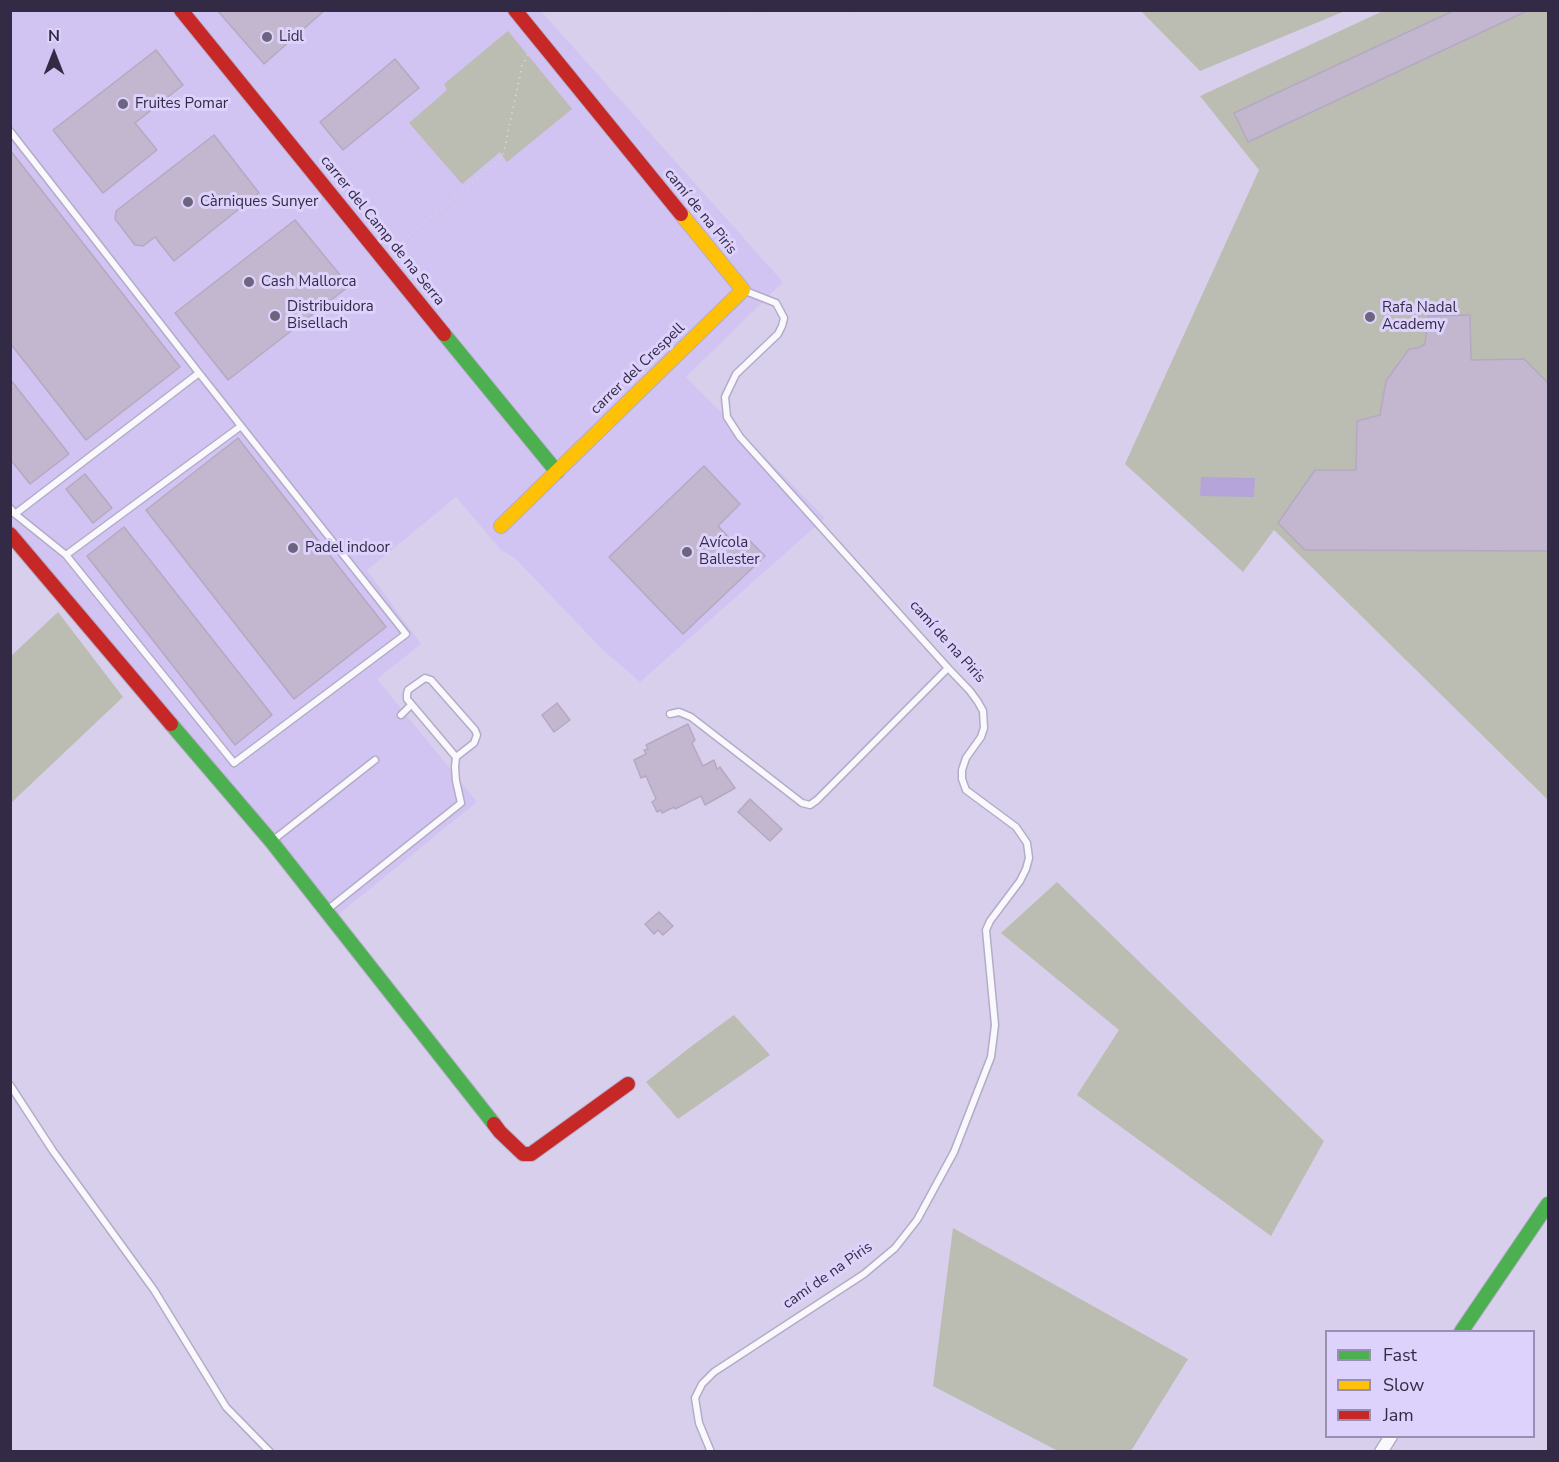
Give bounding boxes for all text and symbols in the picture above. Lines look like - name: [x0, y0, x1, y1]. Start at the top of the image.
- north arrow: [24, 24, 84, 84]
- text: N: [48, 25, 60, 47]
- place label: Lidl: [279, 28, 304, 46]
- marker: Lidl: [260, 30, 274, 44]
- place label: Fruites Pomar: [135, 95, 228, 113]
- marker: Fruites Pomar: [116, 97, 130, 111]
- street label: carrer del Camp de na Serra: [316, 152, 448, 310]
- street label: camí de na Piris: [660, 166, 740, 258]
- place label: Càrniques Sunyer: [200, 193, 318, 211]
- marker: Càrniques Sunyer: [181, 195, 195, 209]
- place label: Cash Mallorca: [261, 273, 356, 291]
- marker: Cash Mallorca: [242, 275, 256, 289]
- place label: Distribuidora Bisellach: [287, 298, 374, 333]
- place label: Rafa Nadal Academy: [1382, 299, 1457, 334]
- marker: Distribuidora Bisellach: [268, 309, 282, 323]
- marker: Rafa Nadal Academy: [1363, 310, 1377, 324]
- street label: carrer del Crespell: [587, 320, 689, 418]
- place label: Avícola Ballester: [699, 534, 760, 569]
- place label: Padel indoor: [305, 539, 390, 557]
- marker: Padel indoor: [286, 541, 300, 555]
- marker: Avícola Ballester: [680, 545, 694, 559]
- street label: camí de na Piris: [905, 597, 989, 687]
- street label: camí de na Piris: [780, 1239, 876, 1313]
- legend: [1325, 1330, 1535, 1438]
- text: Fast: [1383, 1343, 1417, 1367]
- text: Slow: [1383, 1373, 1424, 1397]
- text: Jam: [1383, 1403, 1414, 1427]

